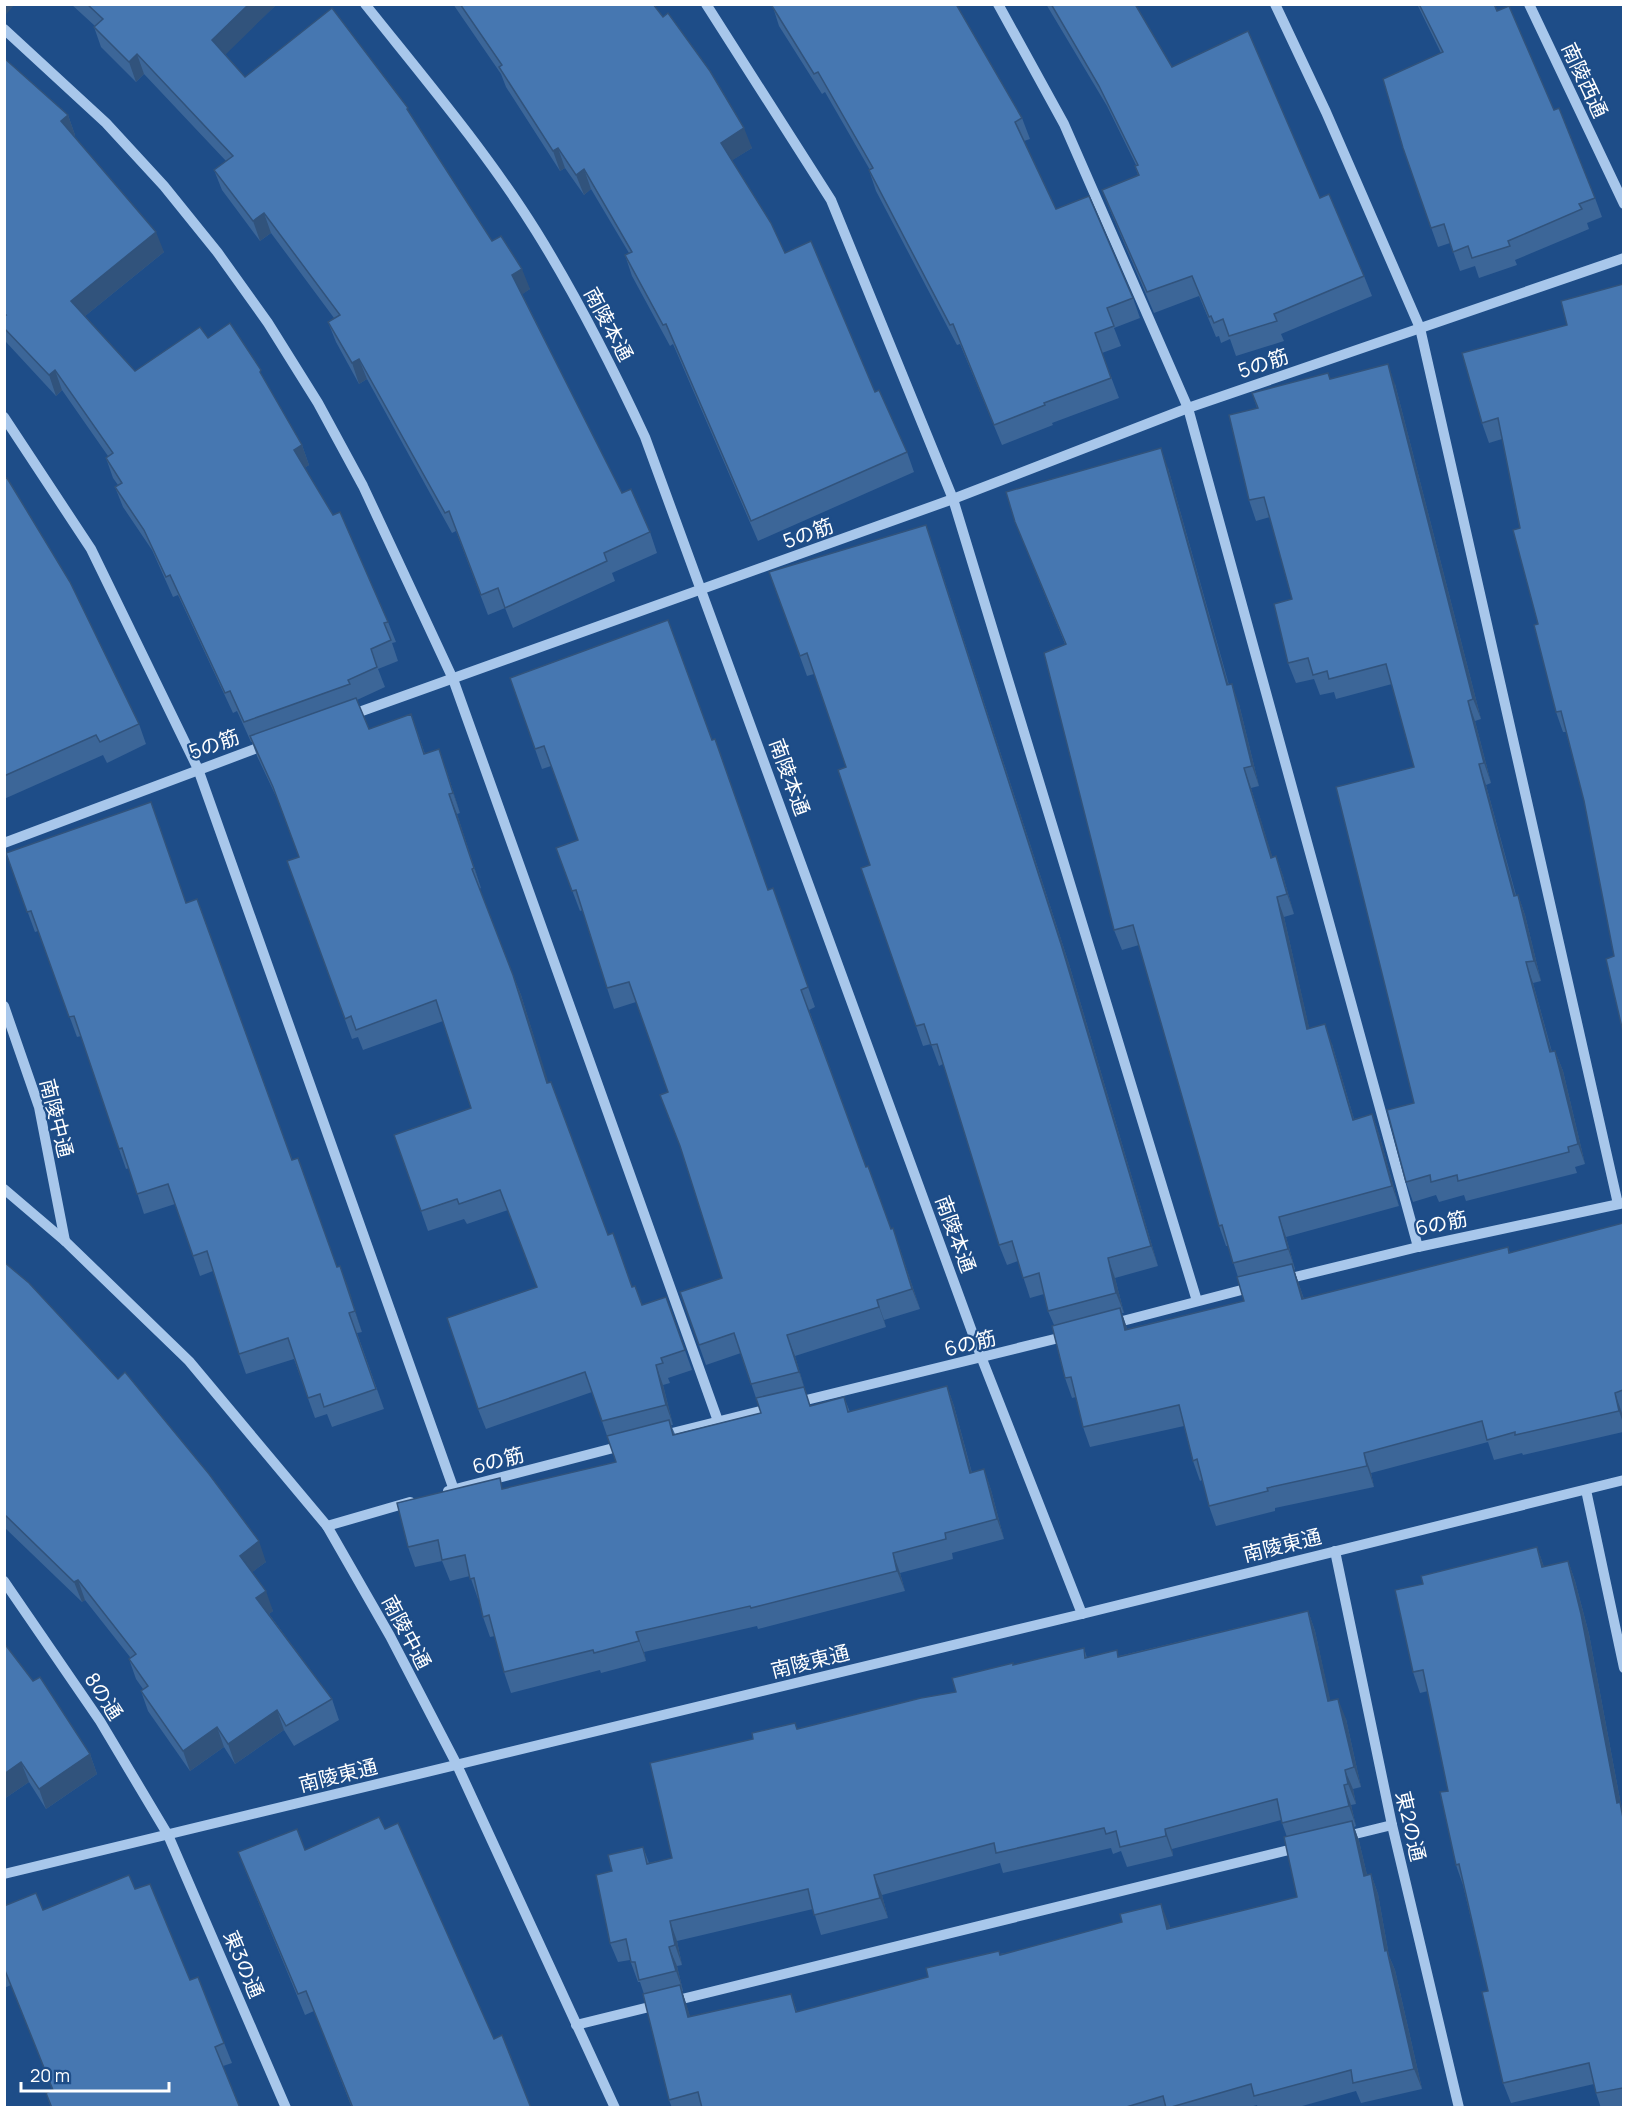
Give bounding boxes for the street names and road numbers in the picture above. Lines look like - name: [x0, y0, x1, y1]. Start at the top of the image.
- street label: 南陵西通: [1556, 38, 1614, 122]
- street label: 南陵本通: [578, 282, 640, 366]
- street label: 5の筋: [1234, 342, 1292, 384]
- street label: 5の筋: [779, 511, 837, 555]
- street label: 5の筋: [185, 722, 243, 766]
- street label: 南陵本通: [764, 735, 816, 819]
- street label: 南陵中通: [34, 1076, 80, 1160]
- street label: 南陵本通: [930, 1192, 982, 1276]
- street label: 6の筋: [1413, 1204, 1469, 1242]
- street label: 6の筋: [941, 1324, 999, 1362]
- street label: 6の筋: [469, 1440, 527, 1480]
- street label: 南陵東通: [1240, 1522, 1324, 1568]
- street label: 南陵中通: [376, 1590, 438, 1674]
- street label: 南陵東通: [768, 1638, 852, 1684]
- street label: 8の通: [79, 1667, 129, 1725]
- street label: 南陵東通: [296, 1752, 380, 1798]
- street label: 東2の通: [1390, 1788, 1432, 1864]
- street label: 東3の通: [218, 1926, 270, 2002]

